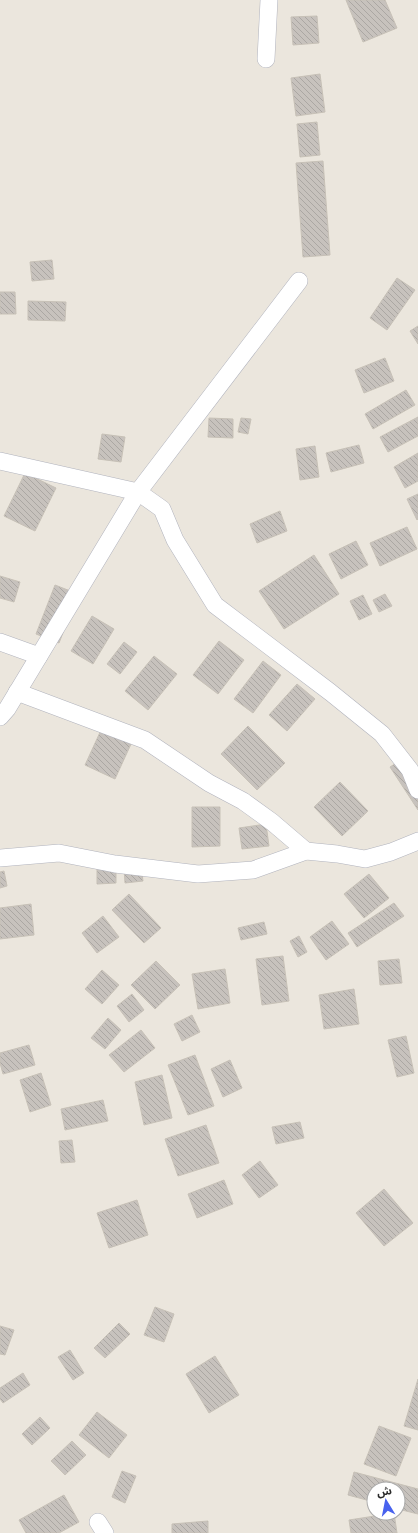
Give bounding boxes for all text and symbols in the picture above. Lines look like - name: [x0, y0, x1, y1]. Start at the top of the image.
- north arrow: [366, 1481, 406, 1521]
- text: ش: [376, 1483, 393, 1499]

